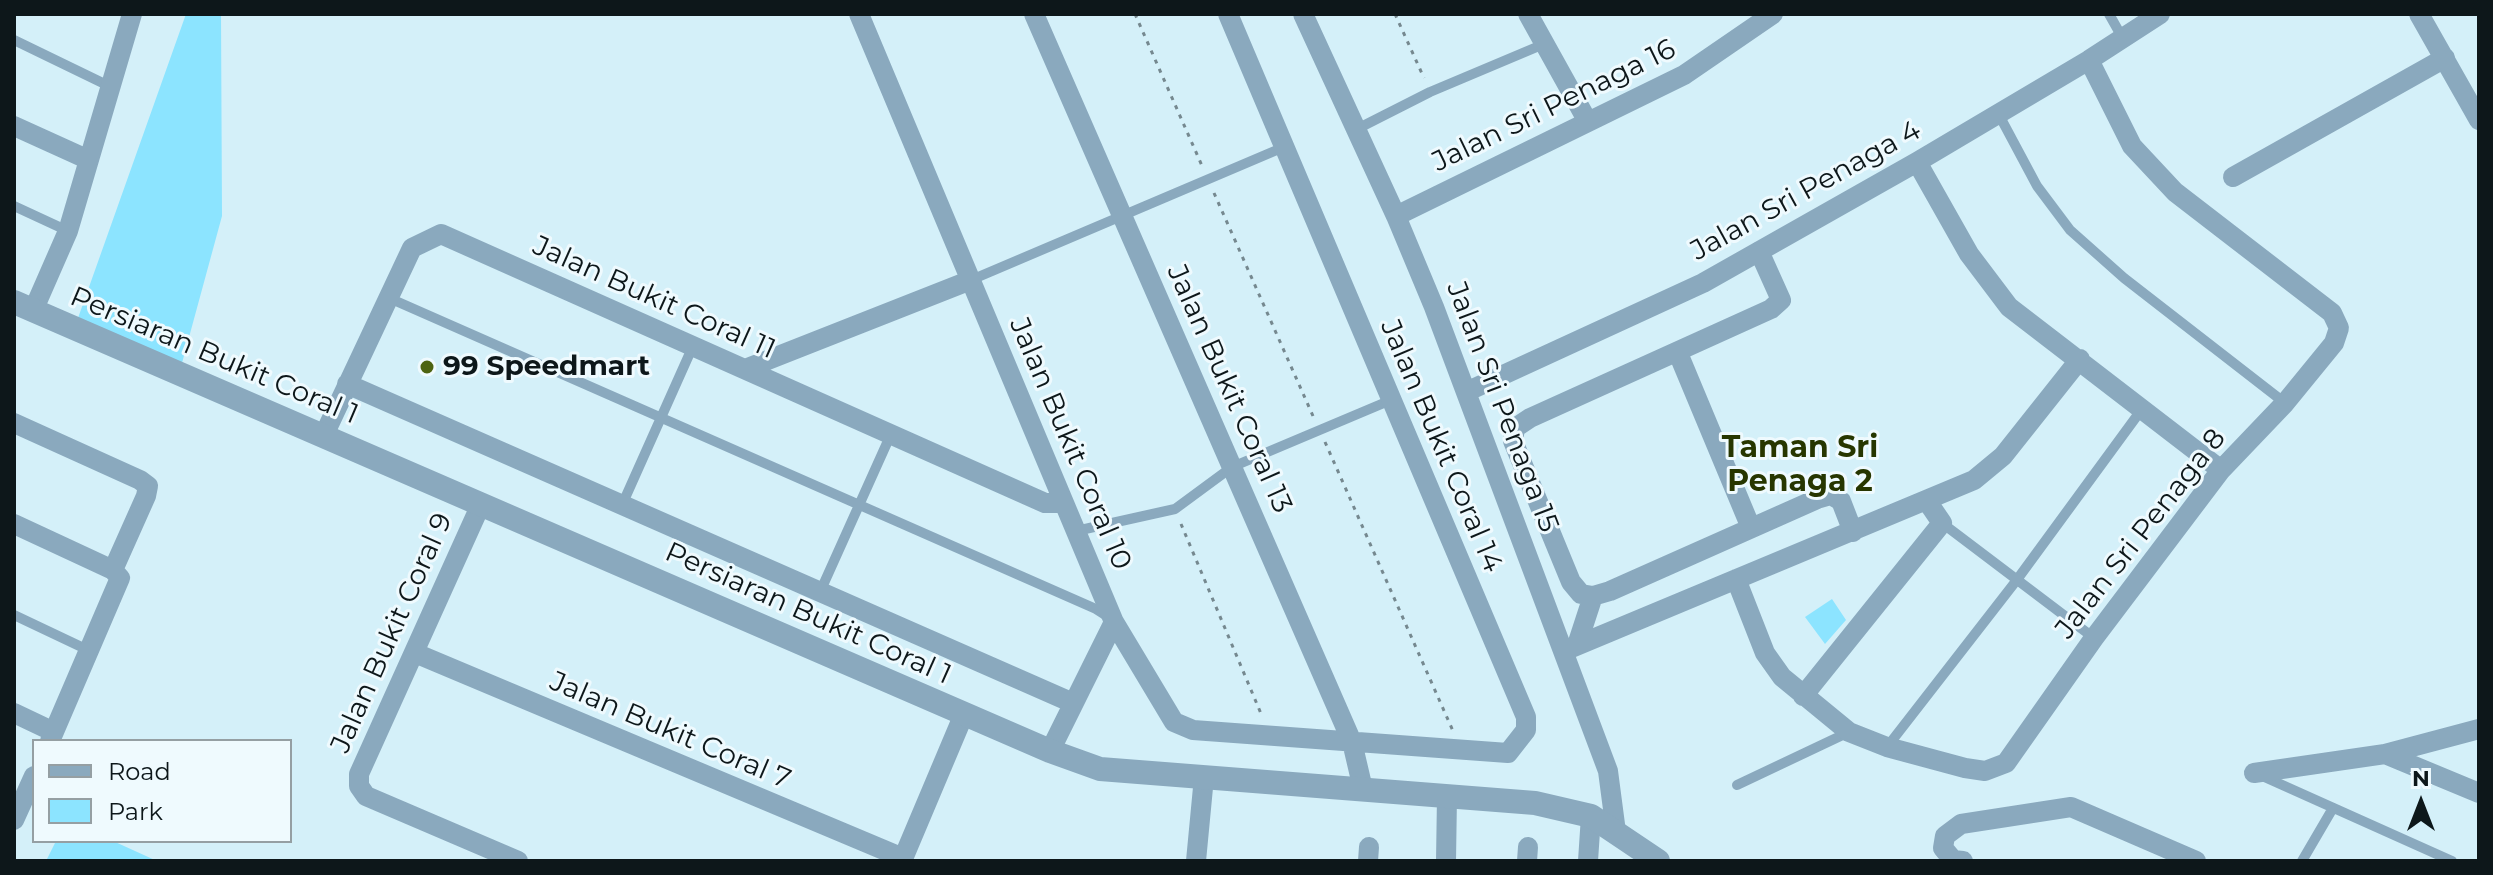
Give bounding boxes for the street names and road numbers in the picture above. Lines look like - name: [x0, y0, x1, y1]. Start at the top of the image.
- street label: Jalan Sri Penaga 16: [1427, 33, 1681, 179]
- street label: Jalan Sri Penaga 4: [1685, 114, 1927, 268]
- street label: Jalan Bukit Coral 11: [527, 229, 781, 367]
- street label: Jalan Bukit Coral 13: [1159, 260, 1299, 518]
- street label: Jalan Sri Penaga 15: [1439, 277, 1565, 537]
- street label: Persiaran Bukit Coral 1: [65, 280, 363, 432]
- street label: Jalan Bukit Coral 10: [1002, 313, 1138, 575]
- street label: Jalan Bukit Coral 14: [1373, 315, 1509, 577]
- street label: Jalan Sri Penaga 8: [2049, 422, 2233, 646]
- street label: Jalan Bukit Coral 9: [324, 508, 460, 758]
- street label: Persiaran Bukit Coral 1: [660, 536, 956, 692]
- street label: Jalan Bukit Coral 7: [545, 665, 795, 797]

